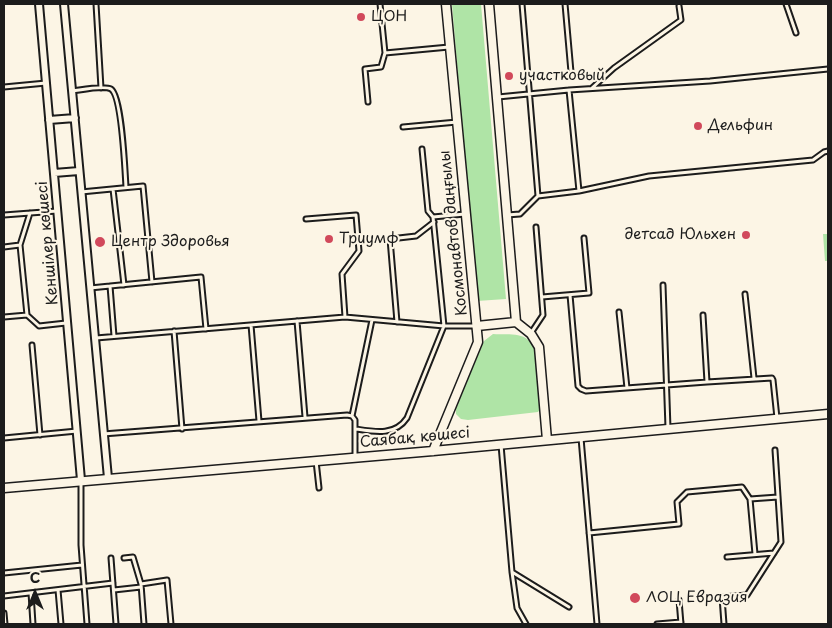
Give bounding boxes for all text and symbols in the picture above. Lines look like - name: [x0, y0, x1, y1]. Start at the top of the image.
- place label: ЦОН: [371, 8, 407, 26]
- marker: ЦОН: [355, 11, 367, 23]
- place label: участковый: [519, 67, 605, 85]
- marker: участковый: [503, 70, 515, 82]
- place label: Дельфин: [708, 117, 773, 135]
- marker: Дельфин: [692, 120, 704, 132]
- street label: Космонавтов даңғылы: [436, 149, 472, 317]
- street label: Кеншілер көшесі: [34, 180, 62, 306]
- place label: детсад Юльхен: [624, 226, 736, 244]
- marker: детсад Юльхен: [740, 229, 752, 241]
- place label: Триумф: [339, 230, 399, 248]
- place label: Центр Здоровья: [111, 233, 230, 251]
- marker: Триумф: [323, 233, 335, 245]
- marker: Центр Здоровья: [93, 235, 107, 249]
- street label: Саябақ көшесі: [359, 424, 471, 452]
- text: С: [30, 567, 40, 588]
- north arrow: [10, 568, 60, 618]
- place label: ЛОЦ Евразия: [646, 589, 748, 607]
- marker: ЛОЦ Евразия: [628, 591, 642, 605]

